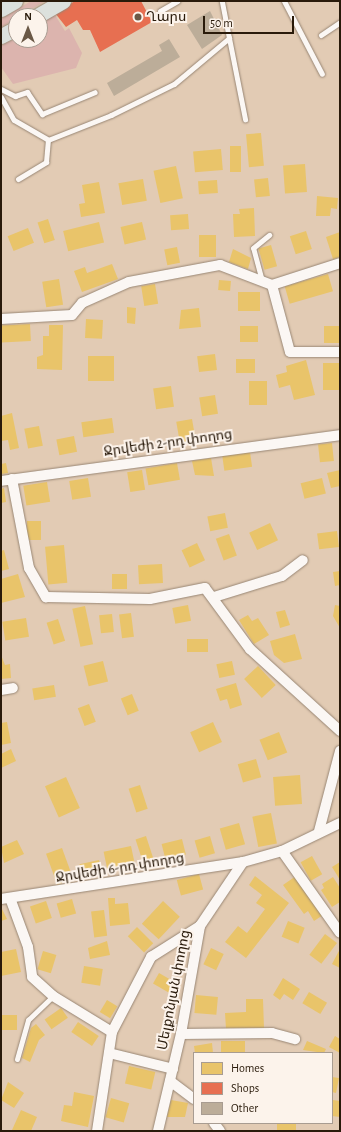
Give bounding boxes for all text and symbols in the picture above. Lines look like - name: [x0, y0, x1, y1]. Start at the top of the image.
- north arrow: [8, 8, 48, 48]
- scale bar: [205, 8, 296, 34]
- place label: Ղարս: [146, 9, 186, 25]
- text: N: [24, 11, 32, 22]
- marker: Ղարս: [133, 12, 143, 22]
- text: 50 m: [210, 17, 233, 29]
- street label: Ջրվեժի 2-րդ փողոց: [103, 426, 233, 460]
- street label: Ջրվեժի 6-րդ փողոց: [55, 850, 185, 886]
- street label: Մելքոնյան փողոց: [154, 928, 194, 1052]
- legend: [193, 1052, 333, 1124]
- text: Homes: [231, 1062, 264, 1074]
- text: Shops: [231, 1082, 259, 1094]
- text: Other: [231, 1102, 258, 1114]

